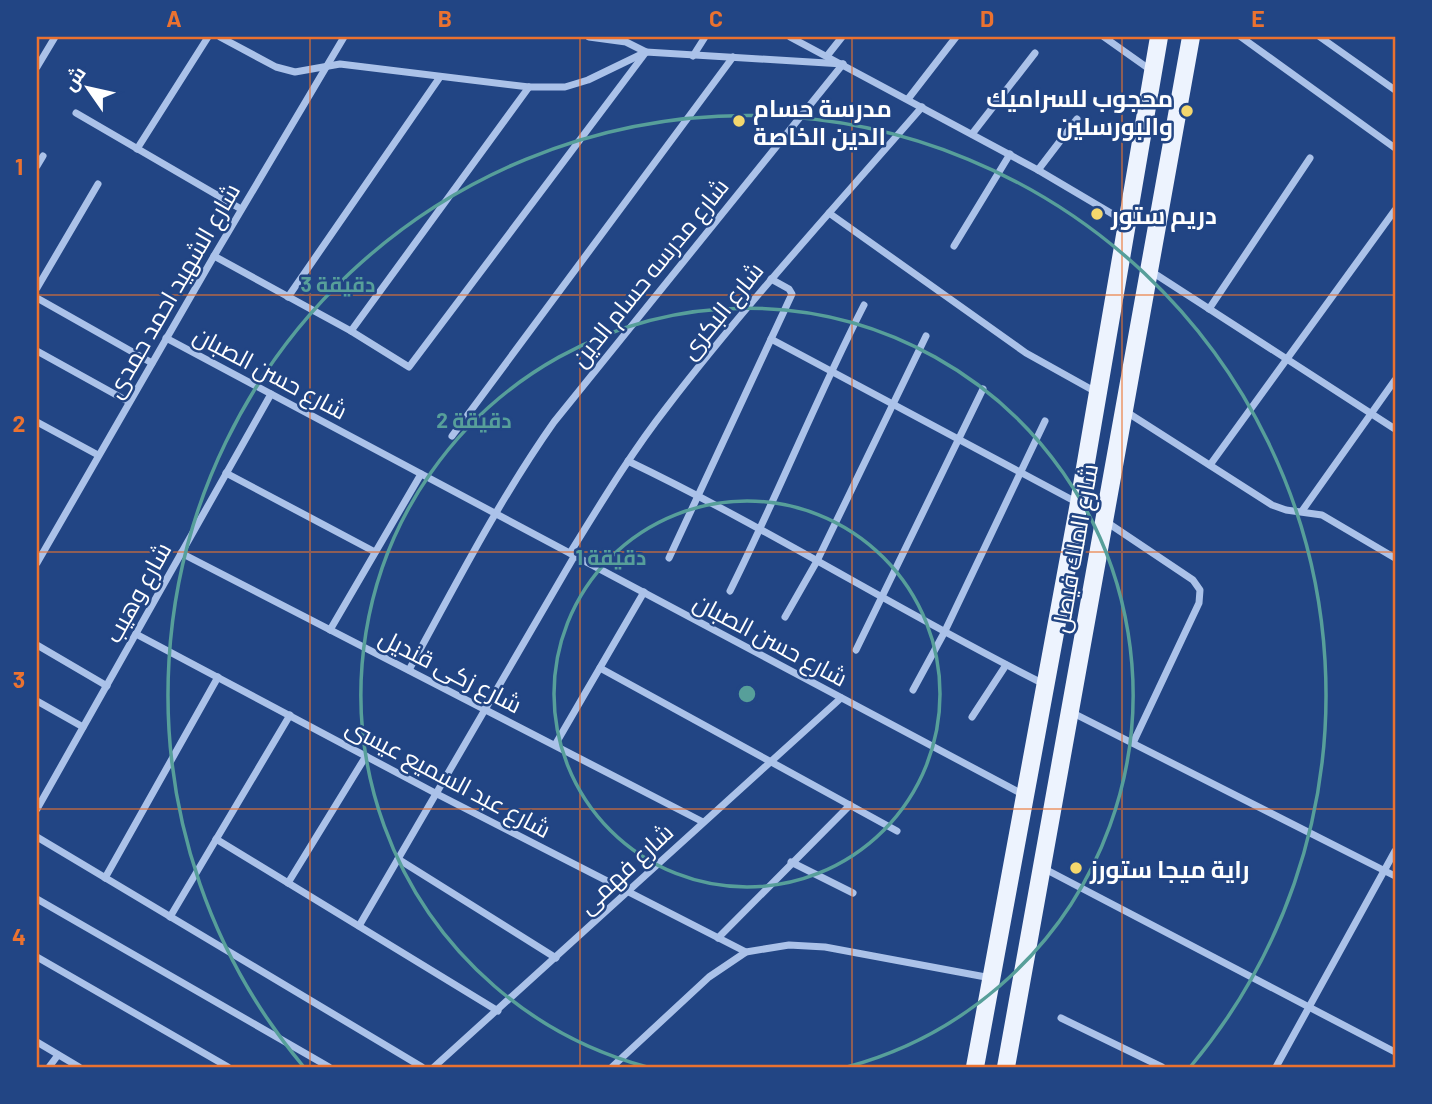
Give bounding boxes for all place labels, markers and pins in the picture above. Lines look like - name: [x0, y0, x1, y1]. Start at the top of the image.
- place label: محجوب للسراميك والبورسلين: [986, 83, 1173, 141]
- place label: مدرسة حسام الدين الخاصة: [753, 93, 892, 151]
- marker: محجوب للسراميك والبورسلين: [1179, 103, 1195, 119]
- marker: مدرسة حسام الدين الخاصة: [731, 113, 747, 129]
- place label: دريم ستور: [1110, 200, 1217, 232]
- marker: دريم ستور: [1089, 206, 1105, 222]
- centre of rings: [735, 682, 759, 706]
- place label: راية ميجا ستورز: [1089, 854, 1250, 884]
- marker: راية ميجا ستورز: [1068, 860, 1084, 876]

